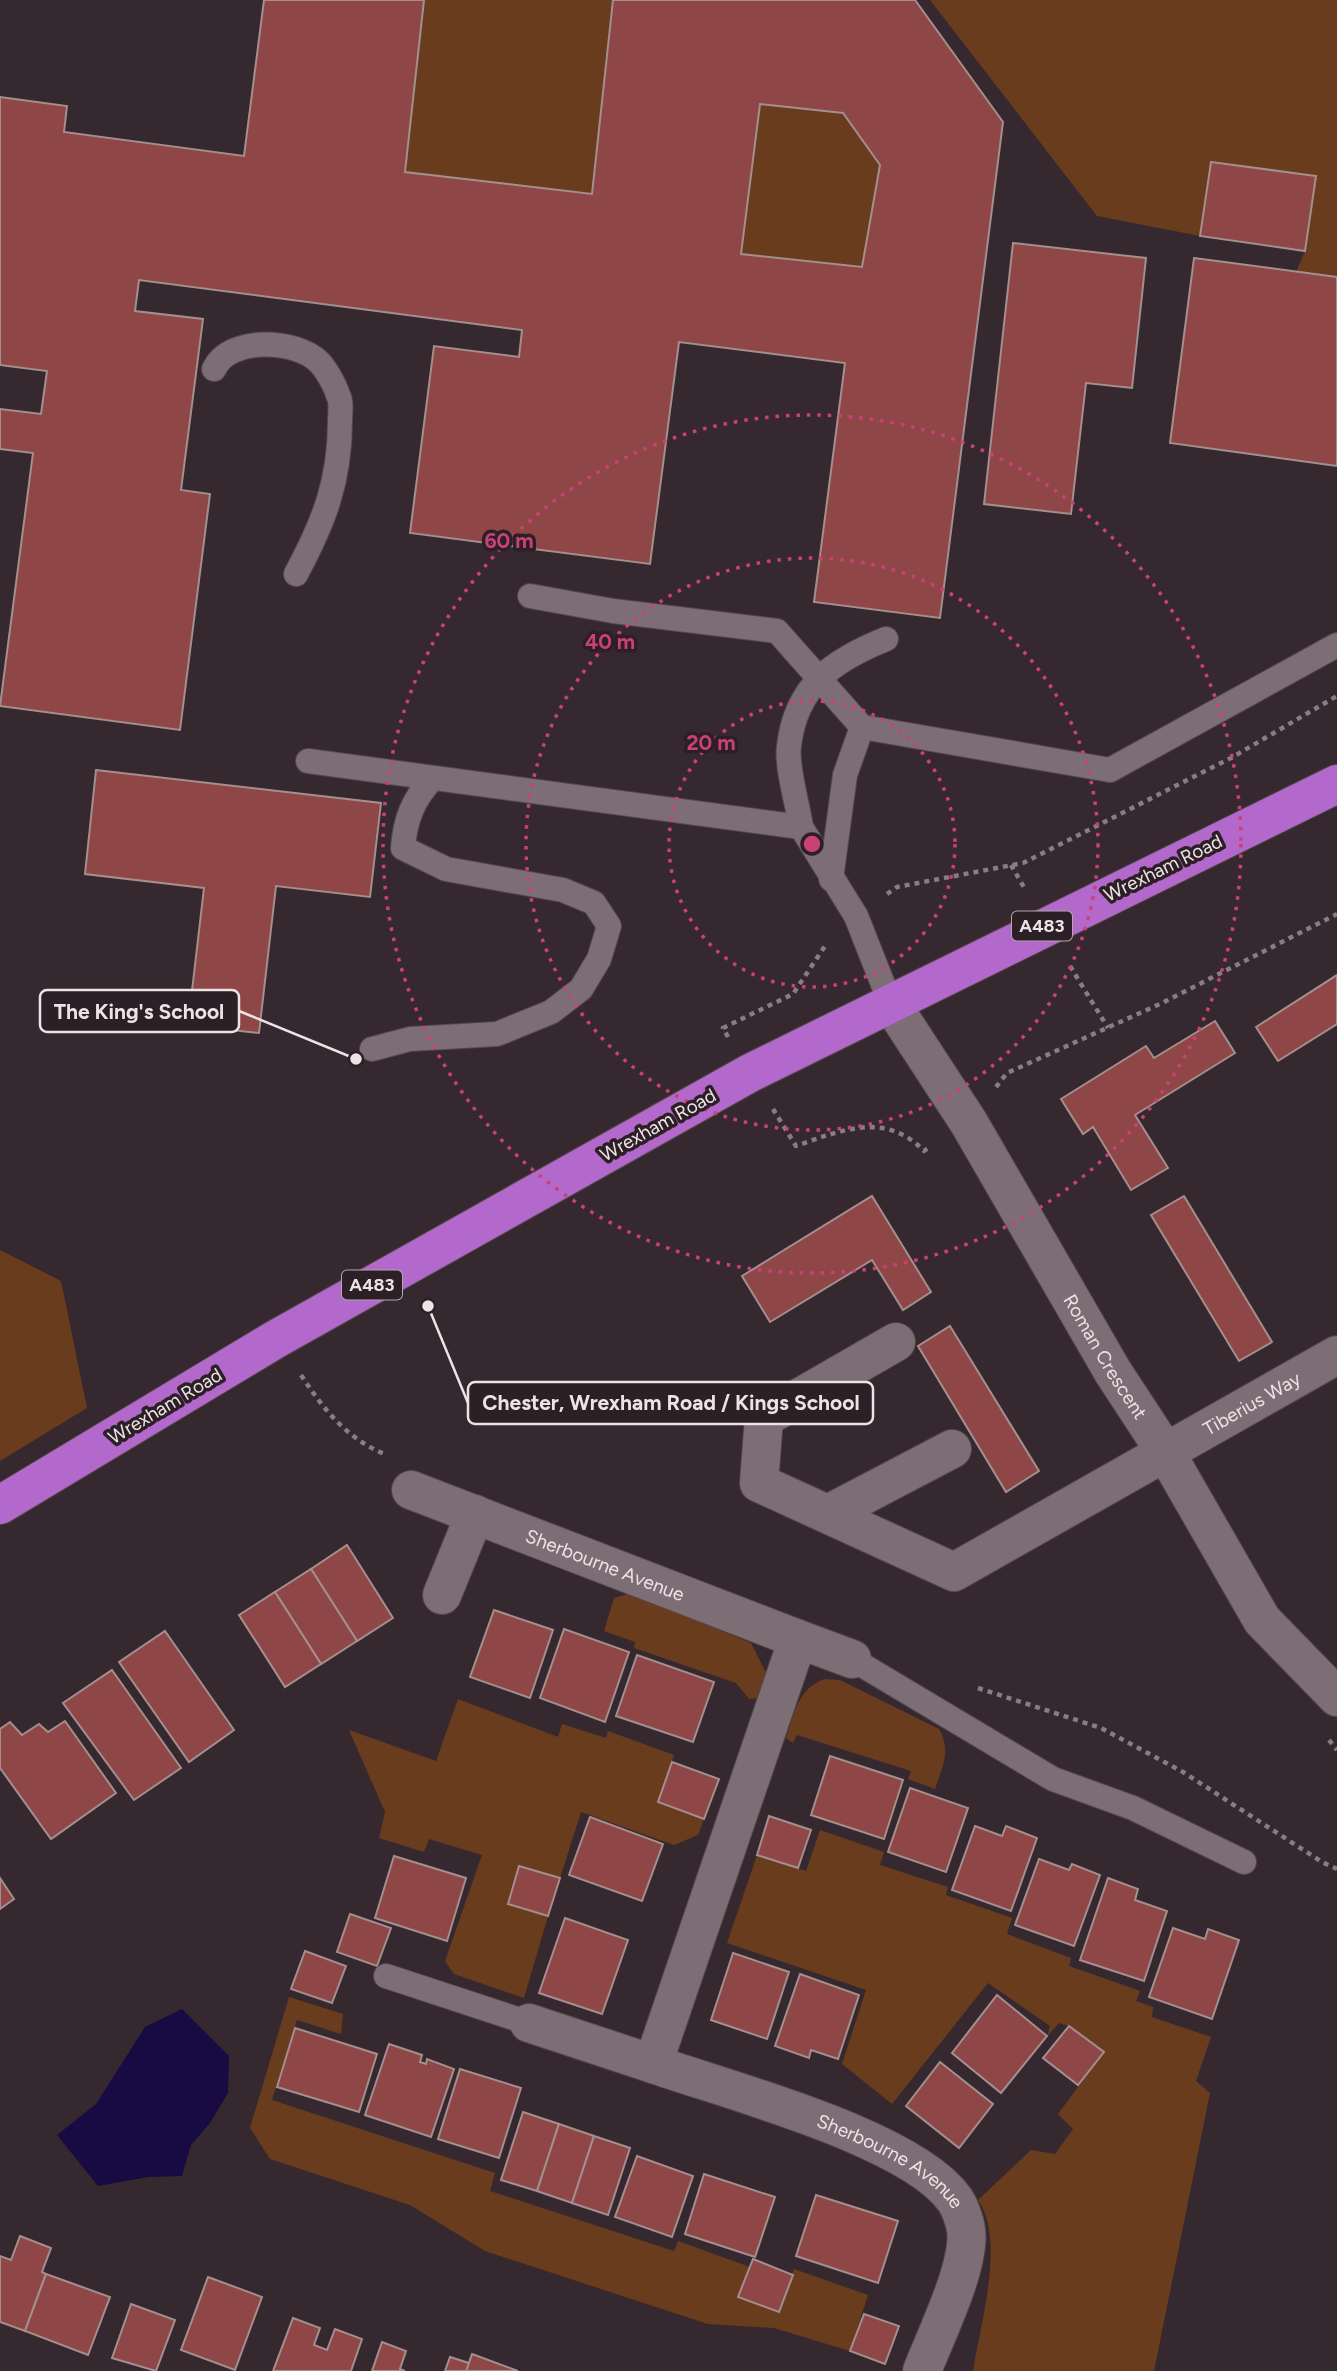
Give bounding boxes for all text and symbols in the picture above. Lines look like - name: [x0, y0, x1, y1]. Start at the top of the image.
- text: 60 m: [484, 528, 534, 553]
- text: 40 m: [585, 629, 635, 654]
- text: 20 m: [686, 730, 736, 755]
- street label: Wrexham Road: [1100, 829, 1226, 907]
- centre of rings: [800, 832, 824, 856]
- road number: A483: [1012, 911, 1072, 940]
- callout: The King's School: [40, 990, 239, 1032]
- text: The King's School: [54, 999, 224, 1024]
- street label: Wrexham Road: [596, 1084, 720, 1166]
- road number: A483: [342, 1270, 402, 1300]
- street label: Roman Crescent: [1059, 1290, 1152, 1423]
- street label: Wrexham Road: [104, 1363, 226, 1449]
- street label: Tiberius Way: [1199, 1367, 1305, 1440]
- callout: Chester, Wrexham Road / Kings School: [468, 1382, 873, 1424]
- text: Chester, Wrexham Road / Kings School: [482, 1390, 860, 1415]
- street label: Sherbourne Avenue: [522, 1524, 688, 1606]
- street label: Sherbourne Avenue: [814, 2109, 969, 2212]

